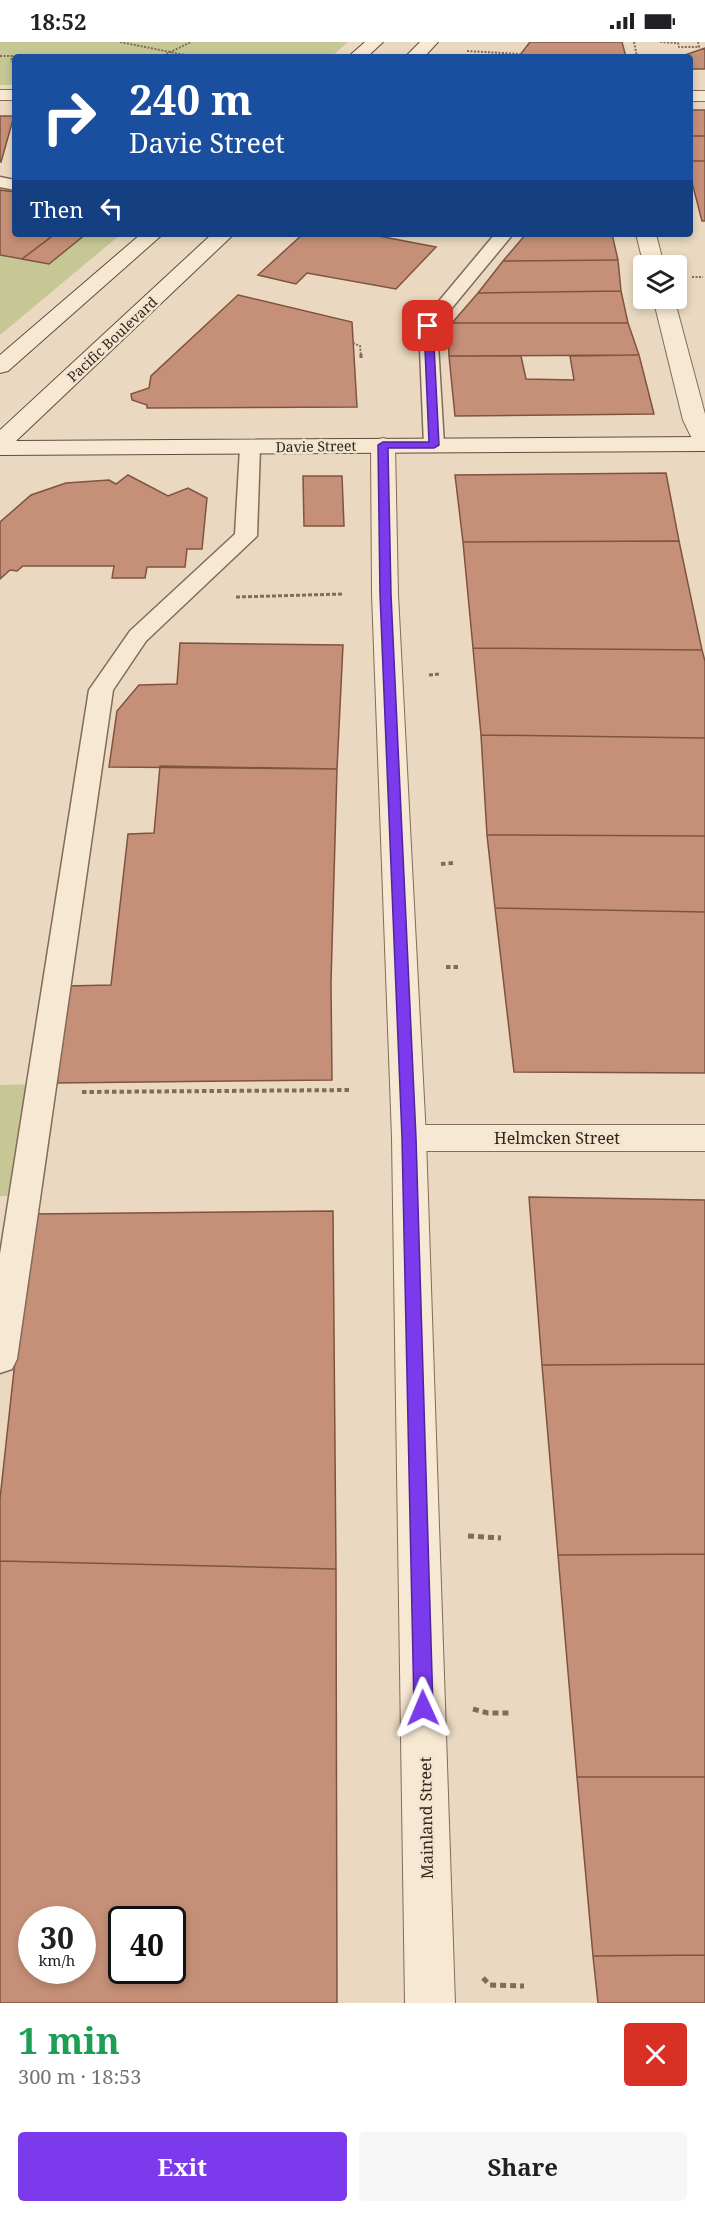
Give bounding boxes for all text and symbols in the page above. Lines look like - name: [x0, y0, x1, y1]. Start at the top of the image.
- text: 18:52: [30, 6, 86, 36]
- text: 240 m: [129, 70, 253, 127]
- icon: right: [30, 78, 108, 156]
- text: Davie Street: [129, 124, 285, 161]
- icon: left: [95, 192, 128, 225]
- text: Then: [30, 194, 83, 224]
- map controls: [633, 255, 687, 309]
- button: layers: [633, 255, 687, 309]
- street label: Pacific Boulevard: [63, 292, 161, 386]
- pin: [402, 300, 453, 351]
- icon: arrive: [411, 309, 444, 342]
- street label: Davie Street: [275, 436, 357, 456]
- street label: Helmcken Street: [494, 1127, 620, 1149]
- position arrow: [391, 1676, 455, 1740]
- street label: Mainland Street: [414, 1756, 438, 1879]
- speed limit sign: 40: [108, 1906, 186, 1984]
- text: 30: [40, 1917, 74, 1958]
- text: km/h: [39, 1950, 75, 1970]
- text: 1 min: [18, 2016, 120, 2065]
- button: close: [624, 2023, 687, 2086]
- text: 300 m · 18:53: [18, 2063, 141, 2090]
- button: Exit: [18, 2132, 347, 2201]
- button: Share: [359, 2132, 687, 2201]

